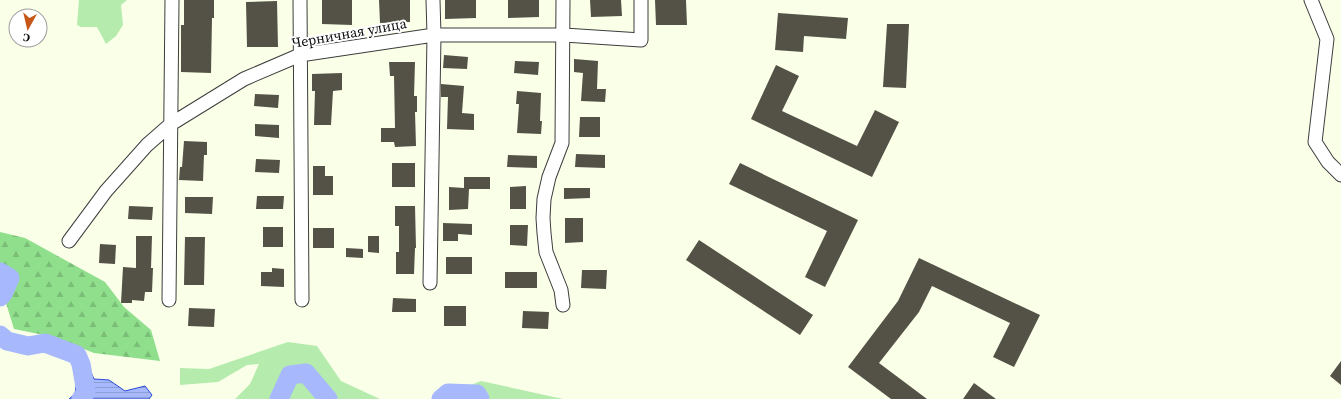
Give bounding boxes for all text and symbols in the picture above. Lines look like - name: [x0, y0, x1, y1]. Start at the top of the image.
- north arrow: [8, 8, 48, 48]
- street label: Черничная улица: [290, 13, 409, 53]
- text: С: [22, 29, 31, 45]

